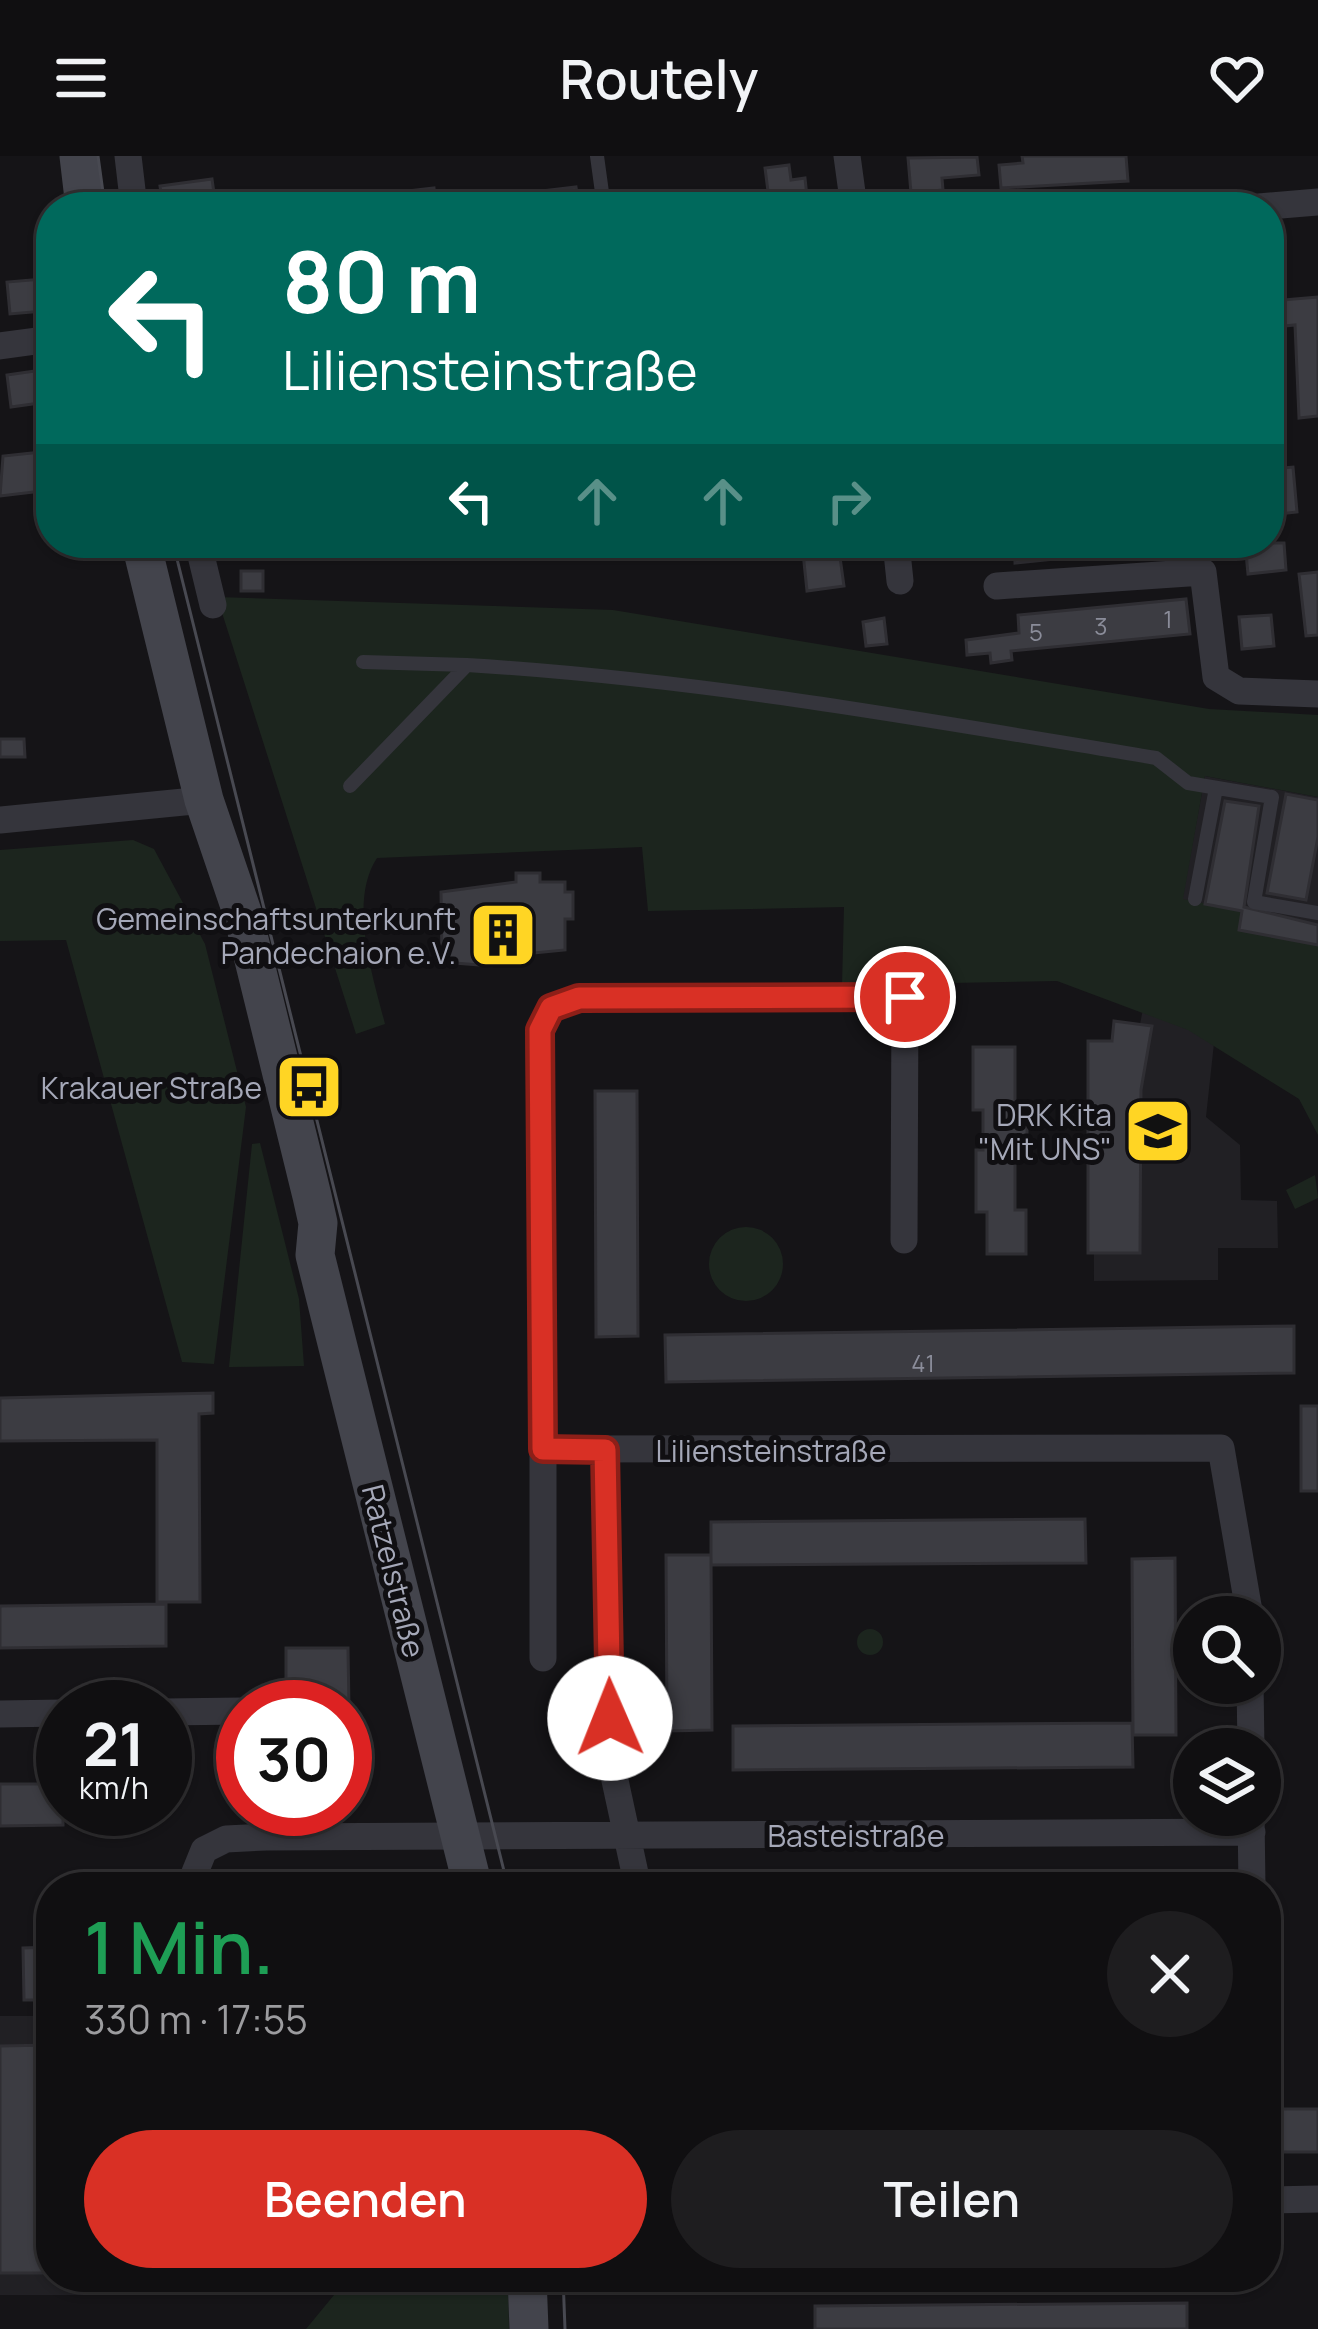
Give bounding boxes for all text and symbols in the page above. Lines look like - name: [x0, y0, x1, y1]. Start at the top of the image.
- text: Routely: [560, 41, 758, 115]
- icon: menu: [48, 45, 114, 111]
- icon: heart: [1204, 45, 1270, 111]
- text: 80 m: [282, 223, 481, 338]
- icon: left: [84, 240, 240, 396]
- text: Liliensteinstraße: [282, 332, 698, 406]
- icon: left: [438, 468, 504, 534]
- icon: ahead: [564, 468, 630, 534]
- icon: ahead: [690, 468, 756, 534]
- icon: right: [816, 468, 882, 534]
- house number: 1: [1163, 602, 1173, 635]
- house number: 3: [1094, 609, 1108, 642]
- house number: 5: [1029, 615, 1043, 648]
- place label: Gemeinschaftsunterkunft Pandechaion e.V.: [96, 898, 456, 973]
- building icon: Gemeinschaftsunterkunft Pandechaion e.V.: [468, 900, 538, 970]
- pin: [854, 946, 956, 1048]
- icon: arrive: [872, 964, 938, 1030]
- bus stop icon: Krakauer Straße: [274, 1052, 344, 1122]
- place label: Krakauer Straße: [41, 1067, 262, 1108]
- place label: DRK Kita "Mit UNS": [978, 1094, 1112, 1169]
- school or university icon: DRK Kita "Mit UNS": [1123, 1096, 1193, 1166]
- house number: 41: [911, 1346, 935, 1379]
- street label: Liliensteinstraße: [656, 1430, 886, 1471]
- street label: Ratzelstraße: [353, 1480, 435, 1662]
- map controls: [1173, 1596, 1281, 1836]
- button: search: [1173, 1596, 1281, 1704]
- position arrow: [547, 1655, 673, 1781]
- speed limit sign: 30: [216, 1680, 372, 1836]
- text: 21: [83, 1702, 145, 1784]
- button: layers: [1173, 1728, 1281, 1836]
- text: km/h: [79, 1767, 149, 1808]
- street label: Basteistraße: [768, 1815, 944, 1856]
- text: 1 Min.: [84, 1897, 274, 1996]
- button: close: [1107, 1911, 1233, 2037]
- text: 330 m · 17:55: [84, 1992, 308, 2046]
- button: Beenden: [84, 2130, 647, 2268]
- button: Teilen: [671, 2130, 1233, 2268]

